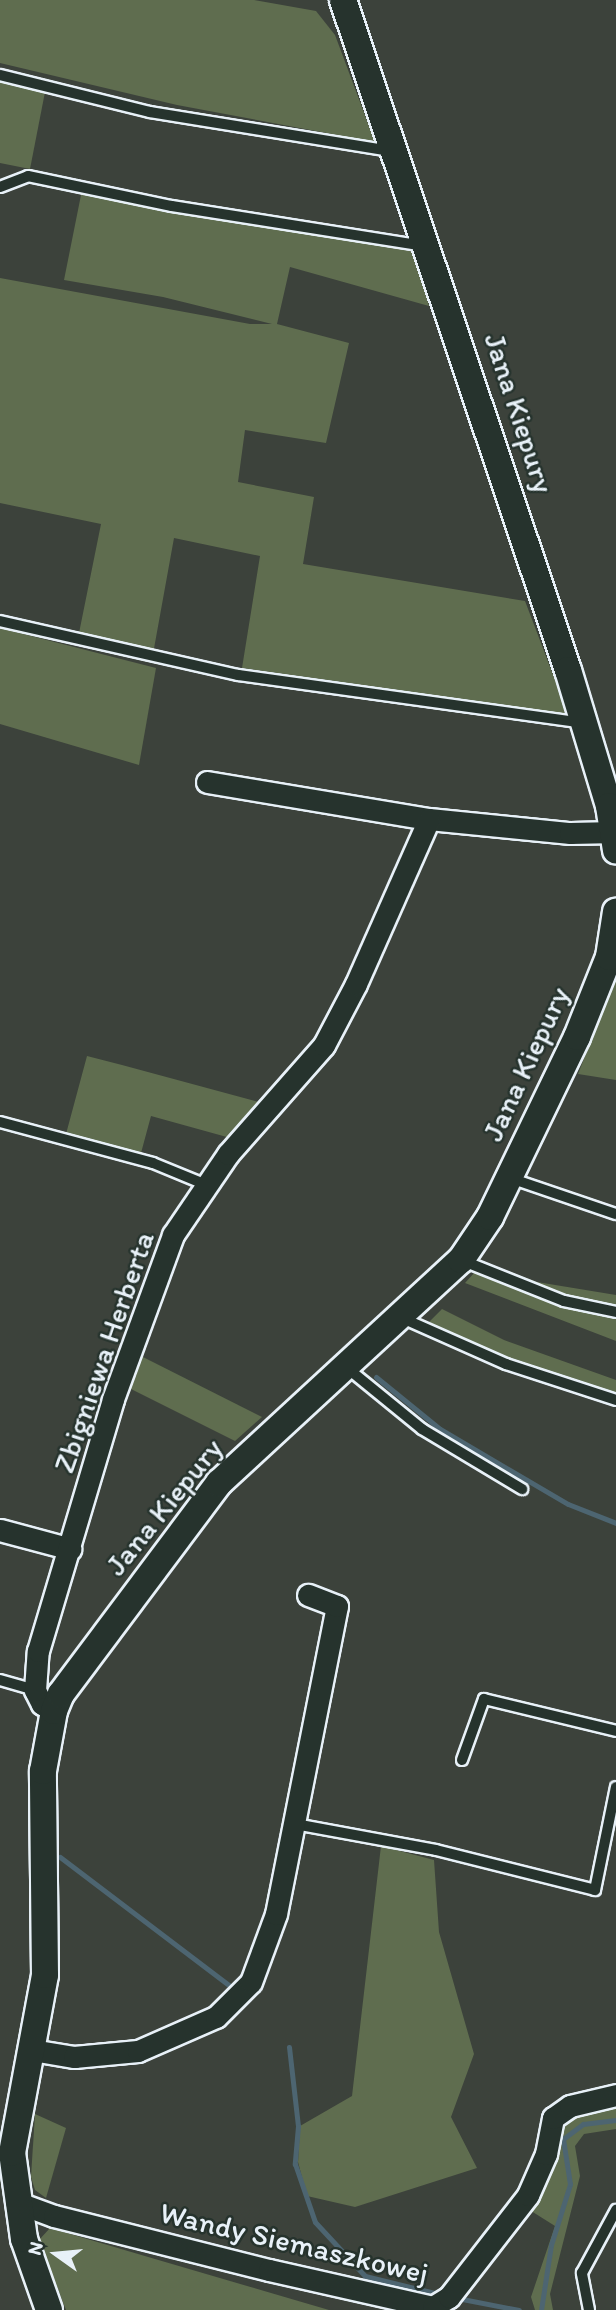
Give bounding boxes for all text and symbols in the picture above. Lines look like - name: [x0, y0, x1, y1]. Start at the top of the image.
- street label: Jana Kiepury: [476, 328, 562, 498]
- street label: Jana Kiepury: [474, 981, 578, 1147]
- street label: Zbigniewa Herberta: [46, 1227, 162, 1477]
- street label: Jana Kiepury: [97, 1431, 231, 1583]
- street label: Wandy Siemaszkowej: [157, 2195, 431, 2291]
- north arrow: [21, 2219, 91, 2289]
- text: N: [22, 2239, 48, 2258]

